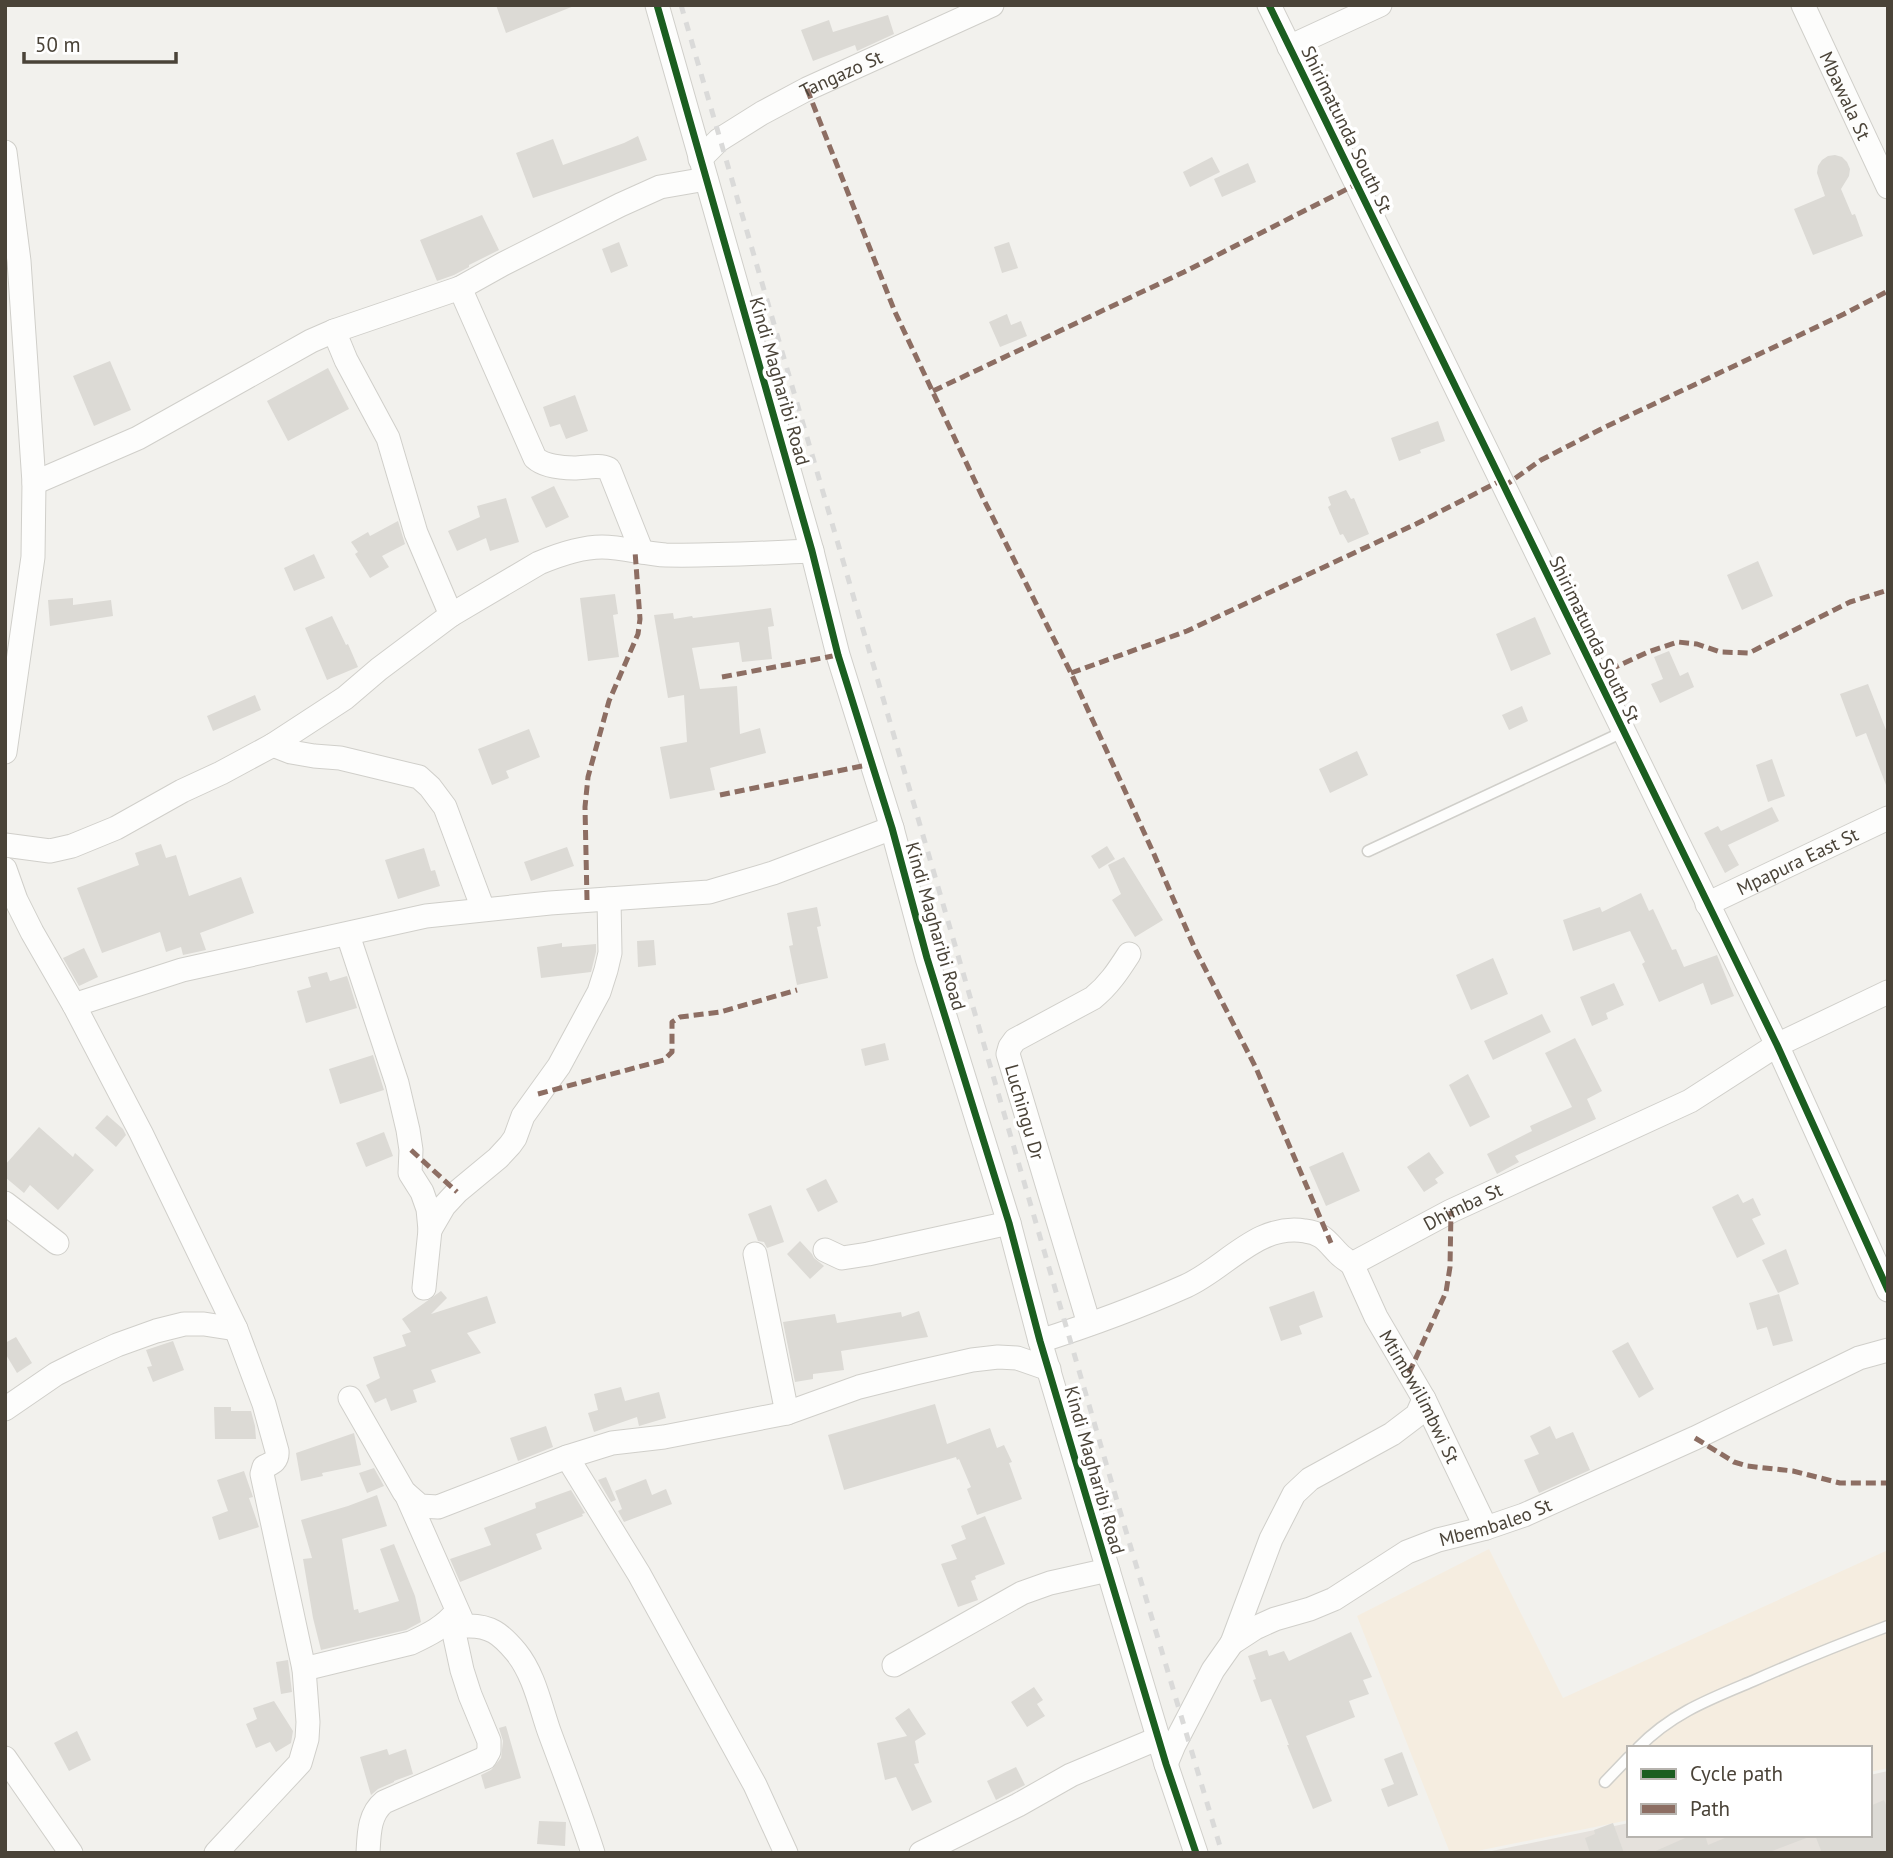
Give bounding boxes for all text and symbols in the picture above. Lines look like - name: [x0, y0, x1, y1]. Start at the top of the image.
- scale bar: [24, 21, 177, 65]
- text: 50 m: [35, 31, 81, 58]
- street label: Shirimatunda South St: [1296, 42, 1398, 217]
- street label: Tangazo St: [795, 44, 887, 103]
- street label: Mbawala St: [1814, 48, 1876, 144]
- street label: Kindi Magharibi Road: [744, 294, 816, 468]
- street label: Shirimatunda South St: [1544, 552, 1646, 727]
- street label: Mpapura East St: [1733, 822, 1863, 900]
- street label: Kindi Magharibi Road: [900, 839, 972, 1013]
- street label: Luchingu Dr: [1000, 1061, 1050, 1163]
- street label: Dhimba St: [1419, 1177, 1506, 1236]
- street label: Mtimbwilimbwi St: [1374, 1325, 1465, 1468]
- street label: Kindi Magharibi Road: [1059, 1383, 1131, 1557]
- street label: Mbembaleo St: [1437, 1492, 1556, 1551]
- legend: [1627, 1746, 1872, 1837]
- text: Cycle path: [1690, 1760, 1783, 1787]
- text: Path: [1690, 1795, 1730, 1822]

